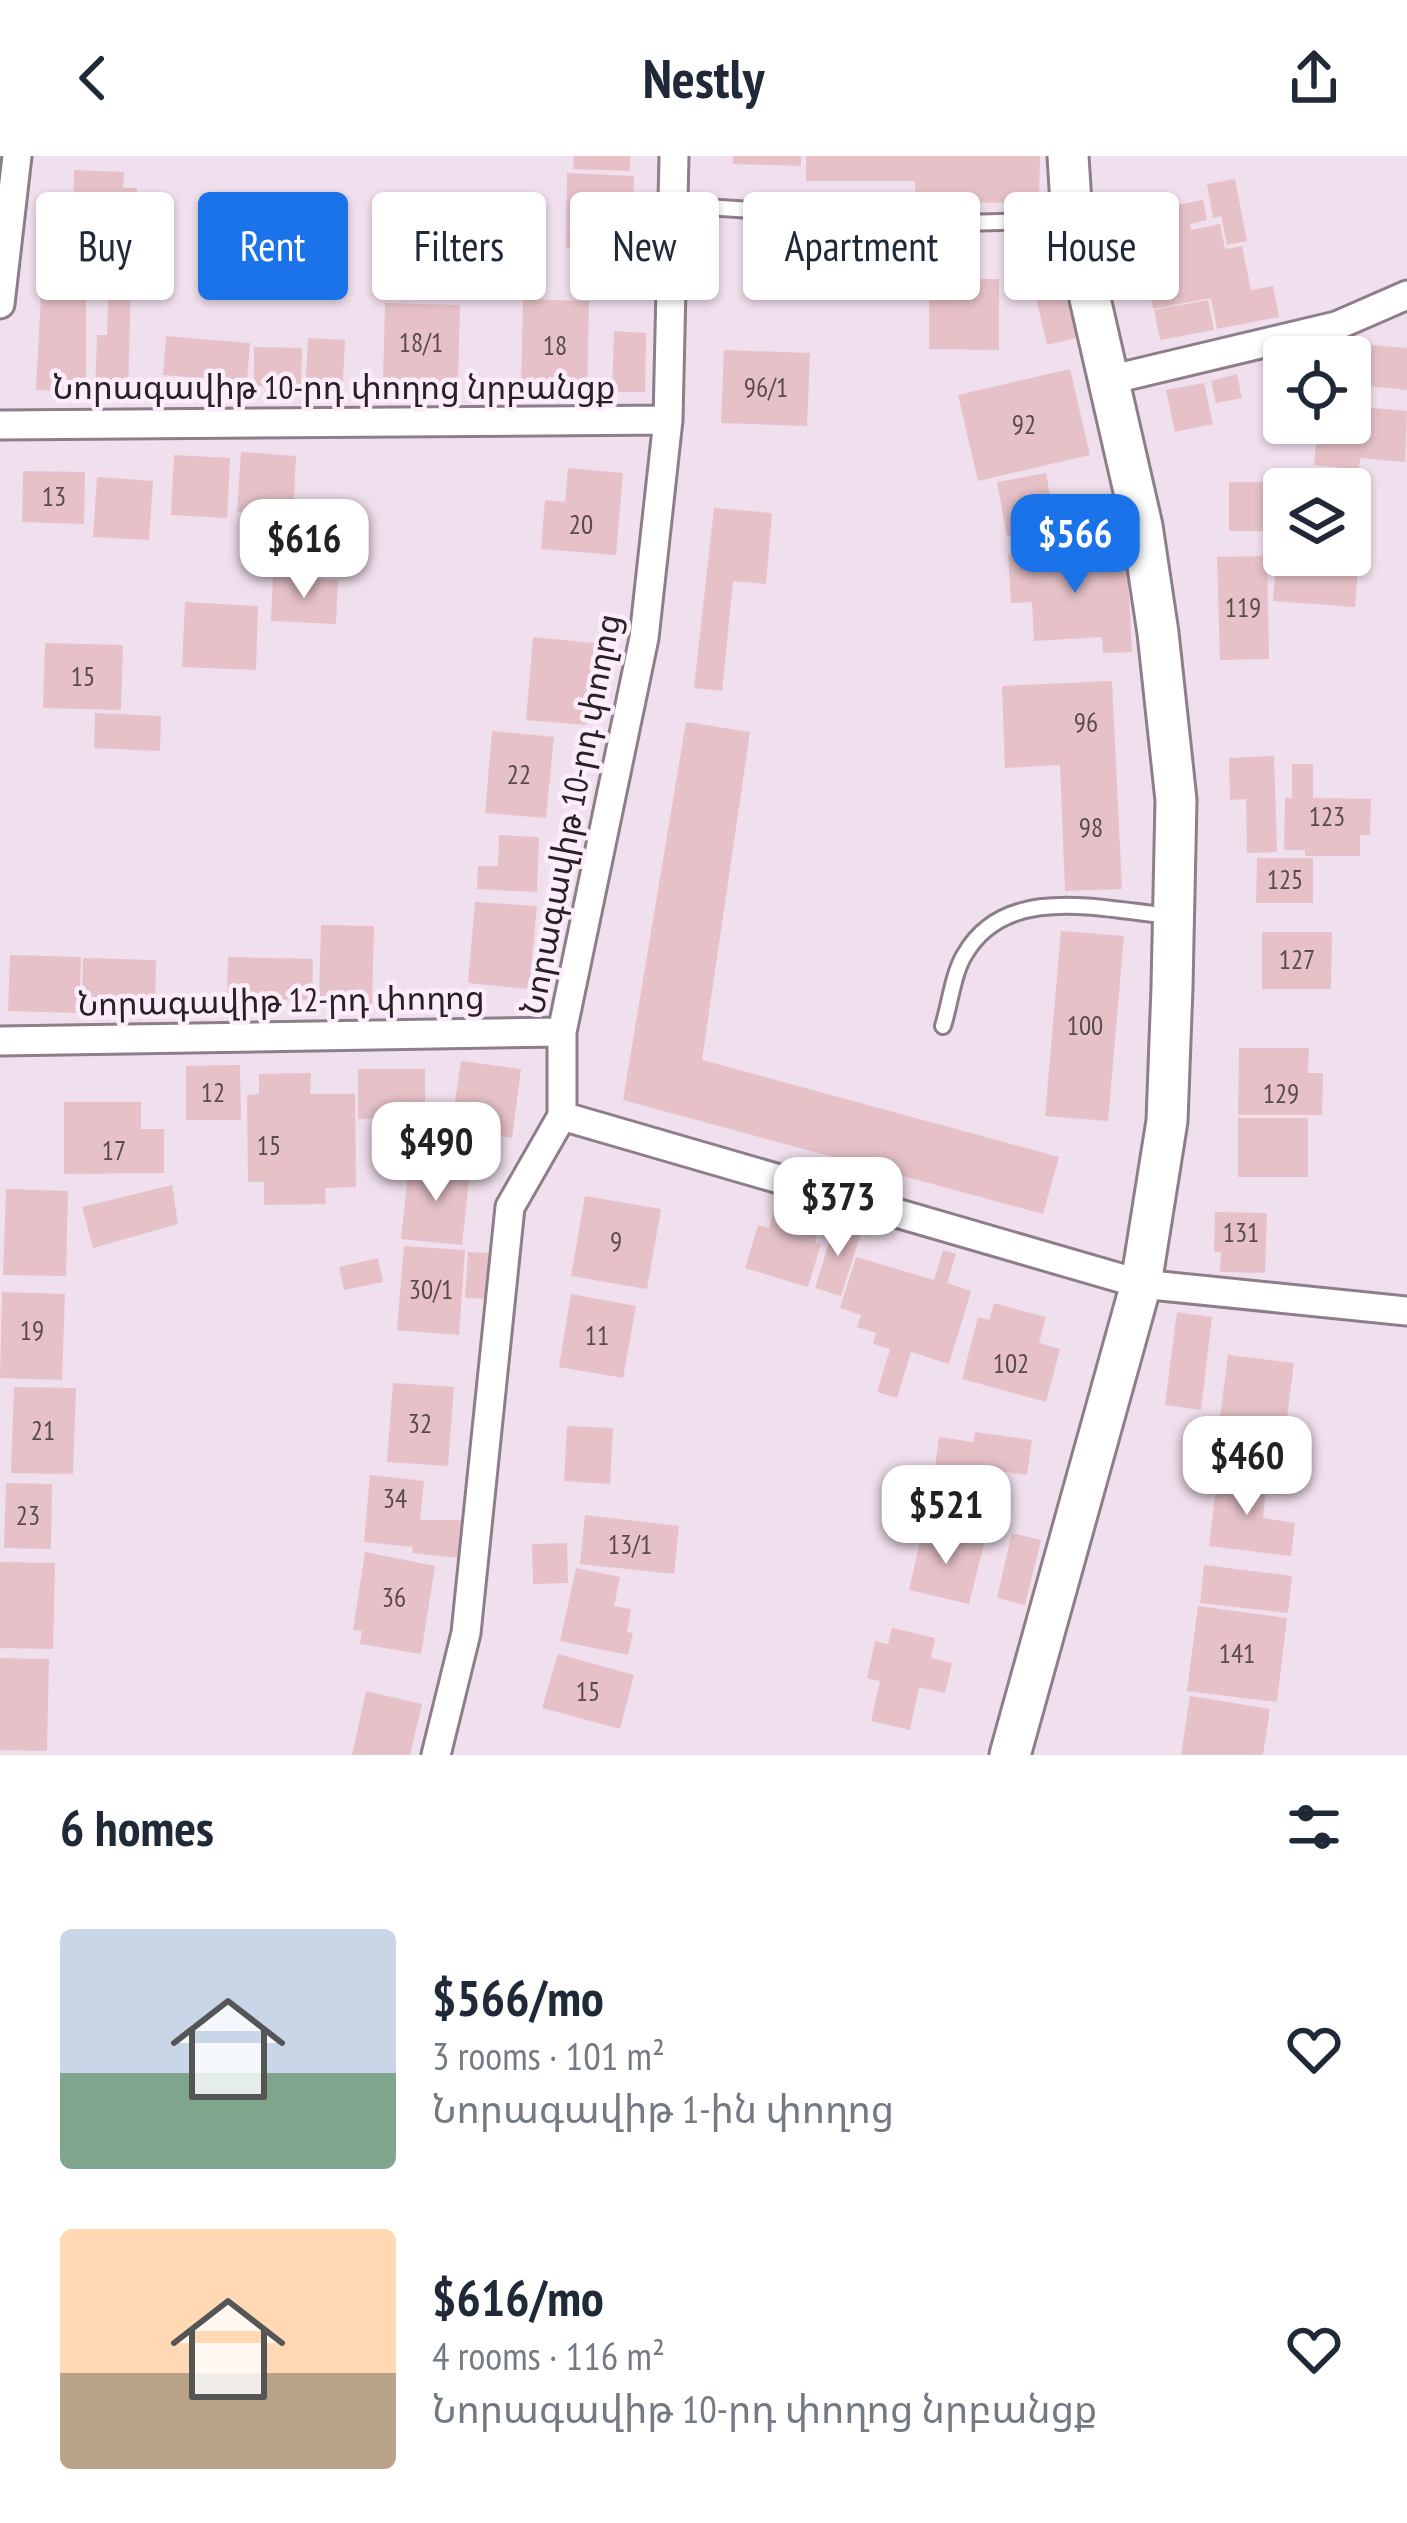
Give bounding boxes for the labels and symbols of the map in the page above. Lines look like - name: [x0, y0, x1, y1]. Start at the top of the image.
- house number: 18/1: [399, 325, 443, 359]
- house number: 18: [543, 328, 567, 362]
- street label: Նորագավիթ 10-րդ փողոց նրբանցք: [53, 365, 615, 408]
- house number: 96/1: [744, 370, 788, 404]
- house number: 92: [1012, 407, 1036, 441]
- house number: 13: [42, 479, 66, 513]
- pin: $566: [1004, 494, 1146, 596]
- pin: $616: [233, 499, 375, 601]
- house number: 20: [569, 507, 593, 541]
- house number: 119: [1225, 590, 1261, 624]
- street label: Նորագավիթ 10-րդ փողոց: [510, 610, 629, 1018]
- house number: 15: [71, 659, 95, 693]
- house number: 96: [1074, 705, 1098, 739]
- house number: 22: [507, 757, 531, 791]
- house number: 123: [1309, 799, 1345, 833]
- house number: 98: [1079, 810, 1103, 844]
- house number: 125: [1267, 862, 1303, 896]
- house number: 127: [1279, 942, 1315, 976]
- street label: Նորագավիթ 12-րդ փողոց: [77, 974, 485, 1025]
- house number: 100: [1067, 1008, 1103, 1042]
- house number: 12: [201, 1075, 225, 1109]
- house number: 129: [1263, 1076, 1299, 1110]
- pin: $490: [365, 1102, 507, 1204]
- house number: 15: [257, 1128, 281, 1162]
- house number: 17: [102, 1133, 126, 1167]
- pin: $373: [767, 1157, 909, 1259]
- house number: 131: [1223, 1215, 1259, 1249]
- house number: 9: [610, 1224, 622, 1258]
- house number: 30/1: [409, 1272, 453, 1306]
- house number: 19: [20, 1313, 44, 1347]
- house number: 11: [585, 1318, 609, 1352]
- house number: 102: [993, 1346, 1029, 1380]
- house number: 32: [408, 1406, 432, 1440]
- house number: 21: [31, 1413, 55, 1447]
- pin: $460: [1176, 1416, 1318, 1518]
- pin: $521: [875, 1465, 1017, 1567]
- house number: 34: [383, 1481, 407, 1515]
- house number: 23: [16, 1498, 40, 1532]
- house number: 13/1: [608, 1527, 652, 1561]
- house number: 36: [382, 1580, 406, 1614]
- house number: 141: [1219, 1636, 1255, 1670]
- house number: 15: [576, 1674, 600, 1708]

